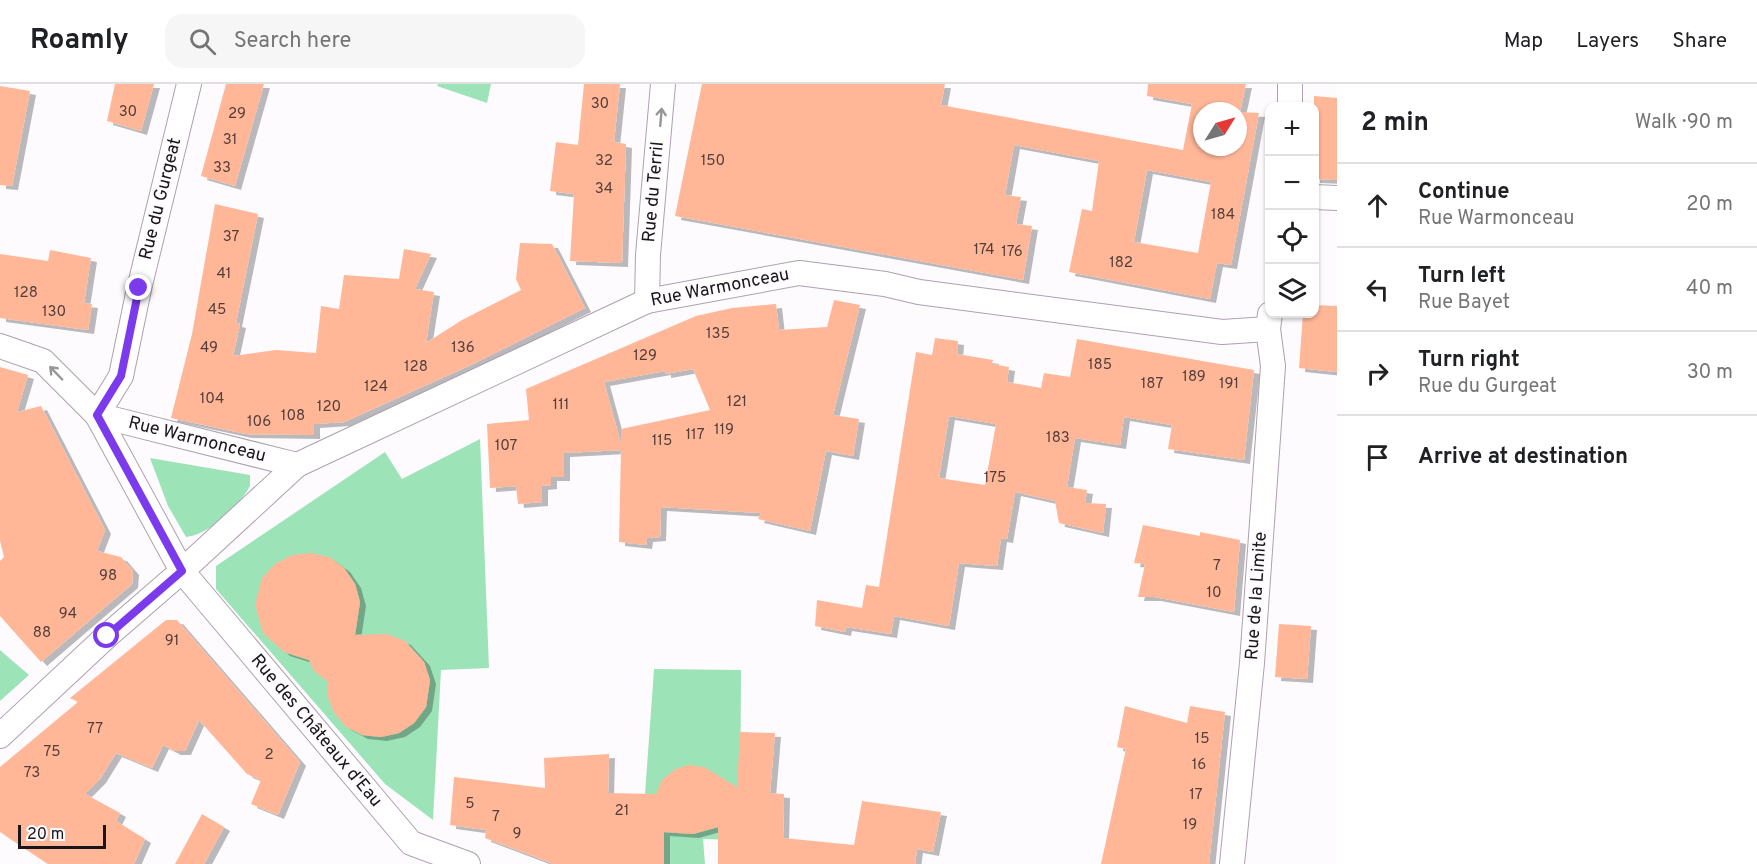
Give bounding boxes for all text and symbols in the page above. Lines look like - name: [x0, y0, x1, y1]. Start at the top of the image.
- search box: [165, 14, 585, 68]
- text: Roamly: [30, 23, 129, 59]
- icon: search: [186, 25, 219, 58]
- text: Search here: [234, 28, 351, 55]
- text: Map: [1504, 28, 1543, 55]
- text: Layers: [1576, 28, 1639, 55]
- text: Share: [1672, 28, 1727, 55]
- house number: 30: [591, 95, 609, 114]
- north arrow: [1193, 102, 1247, 156]
- map controls: [1265, 102, 1319, 318]
- button: +: [1265, 102, 1319, 156]
- house number: 30: [119, 103, 137, 122]
- house number: 29: [228, 105, 246, 124]
- text: 2 min: [1361, 107, 1429, 140]
- one-way arrow: [655, 108, 666, 128]
- text: Walk · 90 m: [1635, 110, 1733, 136]
- house number: 31: [223, 131, 237, 150]
- street label: Rue du Gurgeat: [135, 136, 187, 262]
- street label: Rue du Terril: [638, 141, 670, 243]
- house number: 32: [595, 152, 613, 171]
- house number: 150: [701, 152, 725, 171]
- button: −: [1265, 156, 1319, 210]
- house number: 33: [213, 159, 231, 178]
- text: Continue: [1418, 179, 1509, 206]
- house number: 34: [595, 180, 613, 199]
- icon: ahead: [1361, 189, 1394, 222]
- text: 20 m: [1686, 192, 1733, 218]
- house number: 184: [1211, 206, 1235, 225]
- text: Rue Warmonceau: [1418, 206, 1574, 232]
- button: locate: [1265, 210, 1319, 264]
- house number: 37: [223, 228, 240, 247]
- house number: 174: [973, 241, 995, 260]
- house number: 176: [1001, 243, 1023, 262]
- house number: 182: [1109, 254, 1133, 273]
- street label: Rue Warmonceau: [649, 263, 791, 313]
- text: Turn left: [1418, 263, 1506, 290]
- button: layers: [1265, 264, 1319, 318]
- house number: 41: [217, 265, 231, 284]
- icon: left: [1361, 273, 1394, 306]
- route end: [125, 274, 151, 300]
- text: 40 m: [1686, 276, 1733, 302]
- house number: 128: [14, 284, 38, 303]
- text: Rue Bayet: [1418, 290, 1510, 316]
- house number: 45: [208, 301, 226, 320]
- house number: 130: [42, 303, 66, 322]
- house number: 135: [706, 325, 730, 344]
- house number: 49: [200, 339, 218, 358]
- house number: 136: [451, 339, 475, 358]
- house number: 129: [633, 347, 657, 366]
- text: Turn right: [1418, 347, 1520, 374]
- house number: 185: [1088, 356, 1112, 375]
- icon: right: [1361, 357, 1394, 390]
- house number: 128: [404, 358, 428, 377]
- text: 30 m: [1687, 360, 1733, 386]
- one-way arrow: [48, 366, 63, 381]
- house number: 189: [1182, 368, 1206, 387]
- text: Rue du Gurgeat: [1418, 374, 1557, 400]
- house number: 187: [1141, 375, 1163, 394]
- house number: 191: [1219, 375, 1239, 394]
- house number: 124: [364, 378, 388, 397]
- house number: 104: [200, 390, 224, 409]
- house number: 121: [727, 393, 747, 412]
- house number: 111: [553, 396, 569, 415]
- house number: 120: [317, 398, 341, 417]
- house number: 108: [281, 407, 305, 426]
- street label: Rue Warmonceau: [126, 412, 268, 468]
- house number: 106: [247, 413, 271, 432]
- house number: 119: [714, 421, 734, 440]
- house number: 117: [686, 426, 705, 445]
- house number: 183: [1046, 429, 1070, 448]
- house number: 115: [652, 432, 672, 451]
- house number: 107: [495, 437, 517, 456]
- icon: arrive: [1361, 441, 1394, 474]
- text: Arrive at destination: [1418, 444, 1628, 471]
- house number: 175: [984, 469, 1006, 488]
- street label: Rue de la Limite: [1241, 531, 1273, 661]
- house number: 7: [1213, 557, 1221, 576]
- house number: 98: [99, 567, 117, 586]
- house number: 10: [1206, 584, 1222, 603]
- house number: 94: [59, 605, 77, 624]
- route start: [93, 622, 119, 648]
- house number: 88: [33, 624, 51, 643]
- house number: 91: [165, 632, 179, 651]
- street label: Rue des Châteaux d'Eau: [245, 650, 387, 812]
- house number: 77: [87, 720, 103, 739]
- house number: 15: [1195, 730, 1209, 749]
- house number: 75: [43, 743, 61, 762]
- house number: 2: [264, 746, 274, 765]
- house number: 16: [1192, 756, 1206, 775]
- house number: 73: [24, 764, 40, 783]
- house number: 17: [1189, 786, 1203, 805]
- house number: 5: [465, 795, 475, 814]
- house number: 21: [615, 802, 629, 821]
- house number: 7: [492, 808, 500, 827]
- house number: 19: [1183, 816, 1197, 835]
- scale bar: [18, 822, 106, 850]
- text: 20 m: [27, 825, 64, 845]
- house number: 9: [513, 825, 521, 844]

